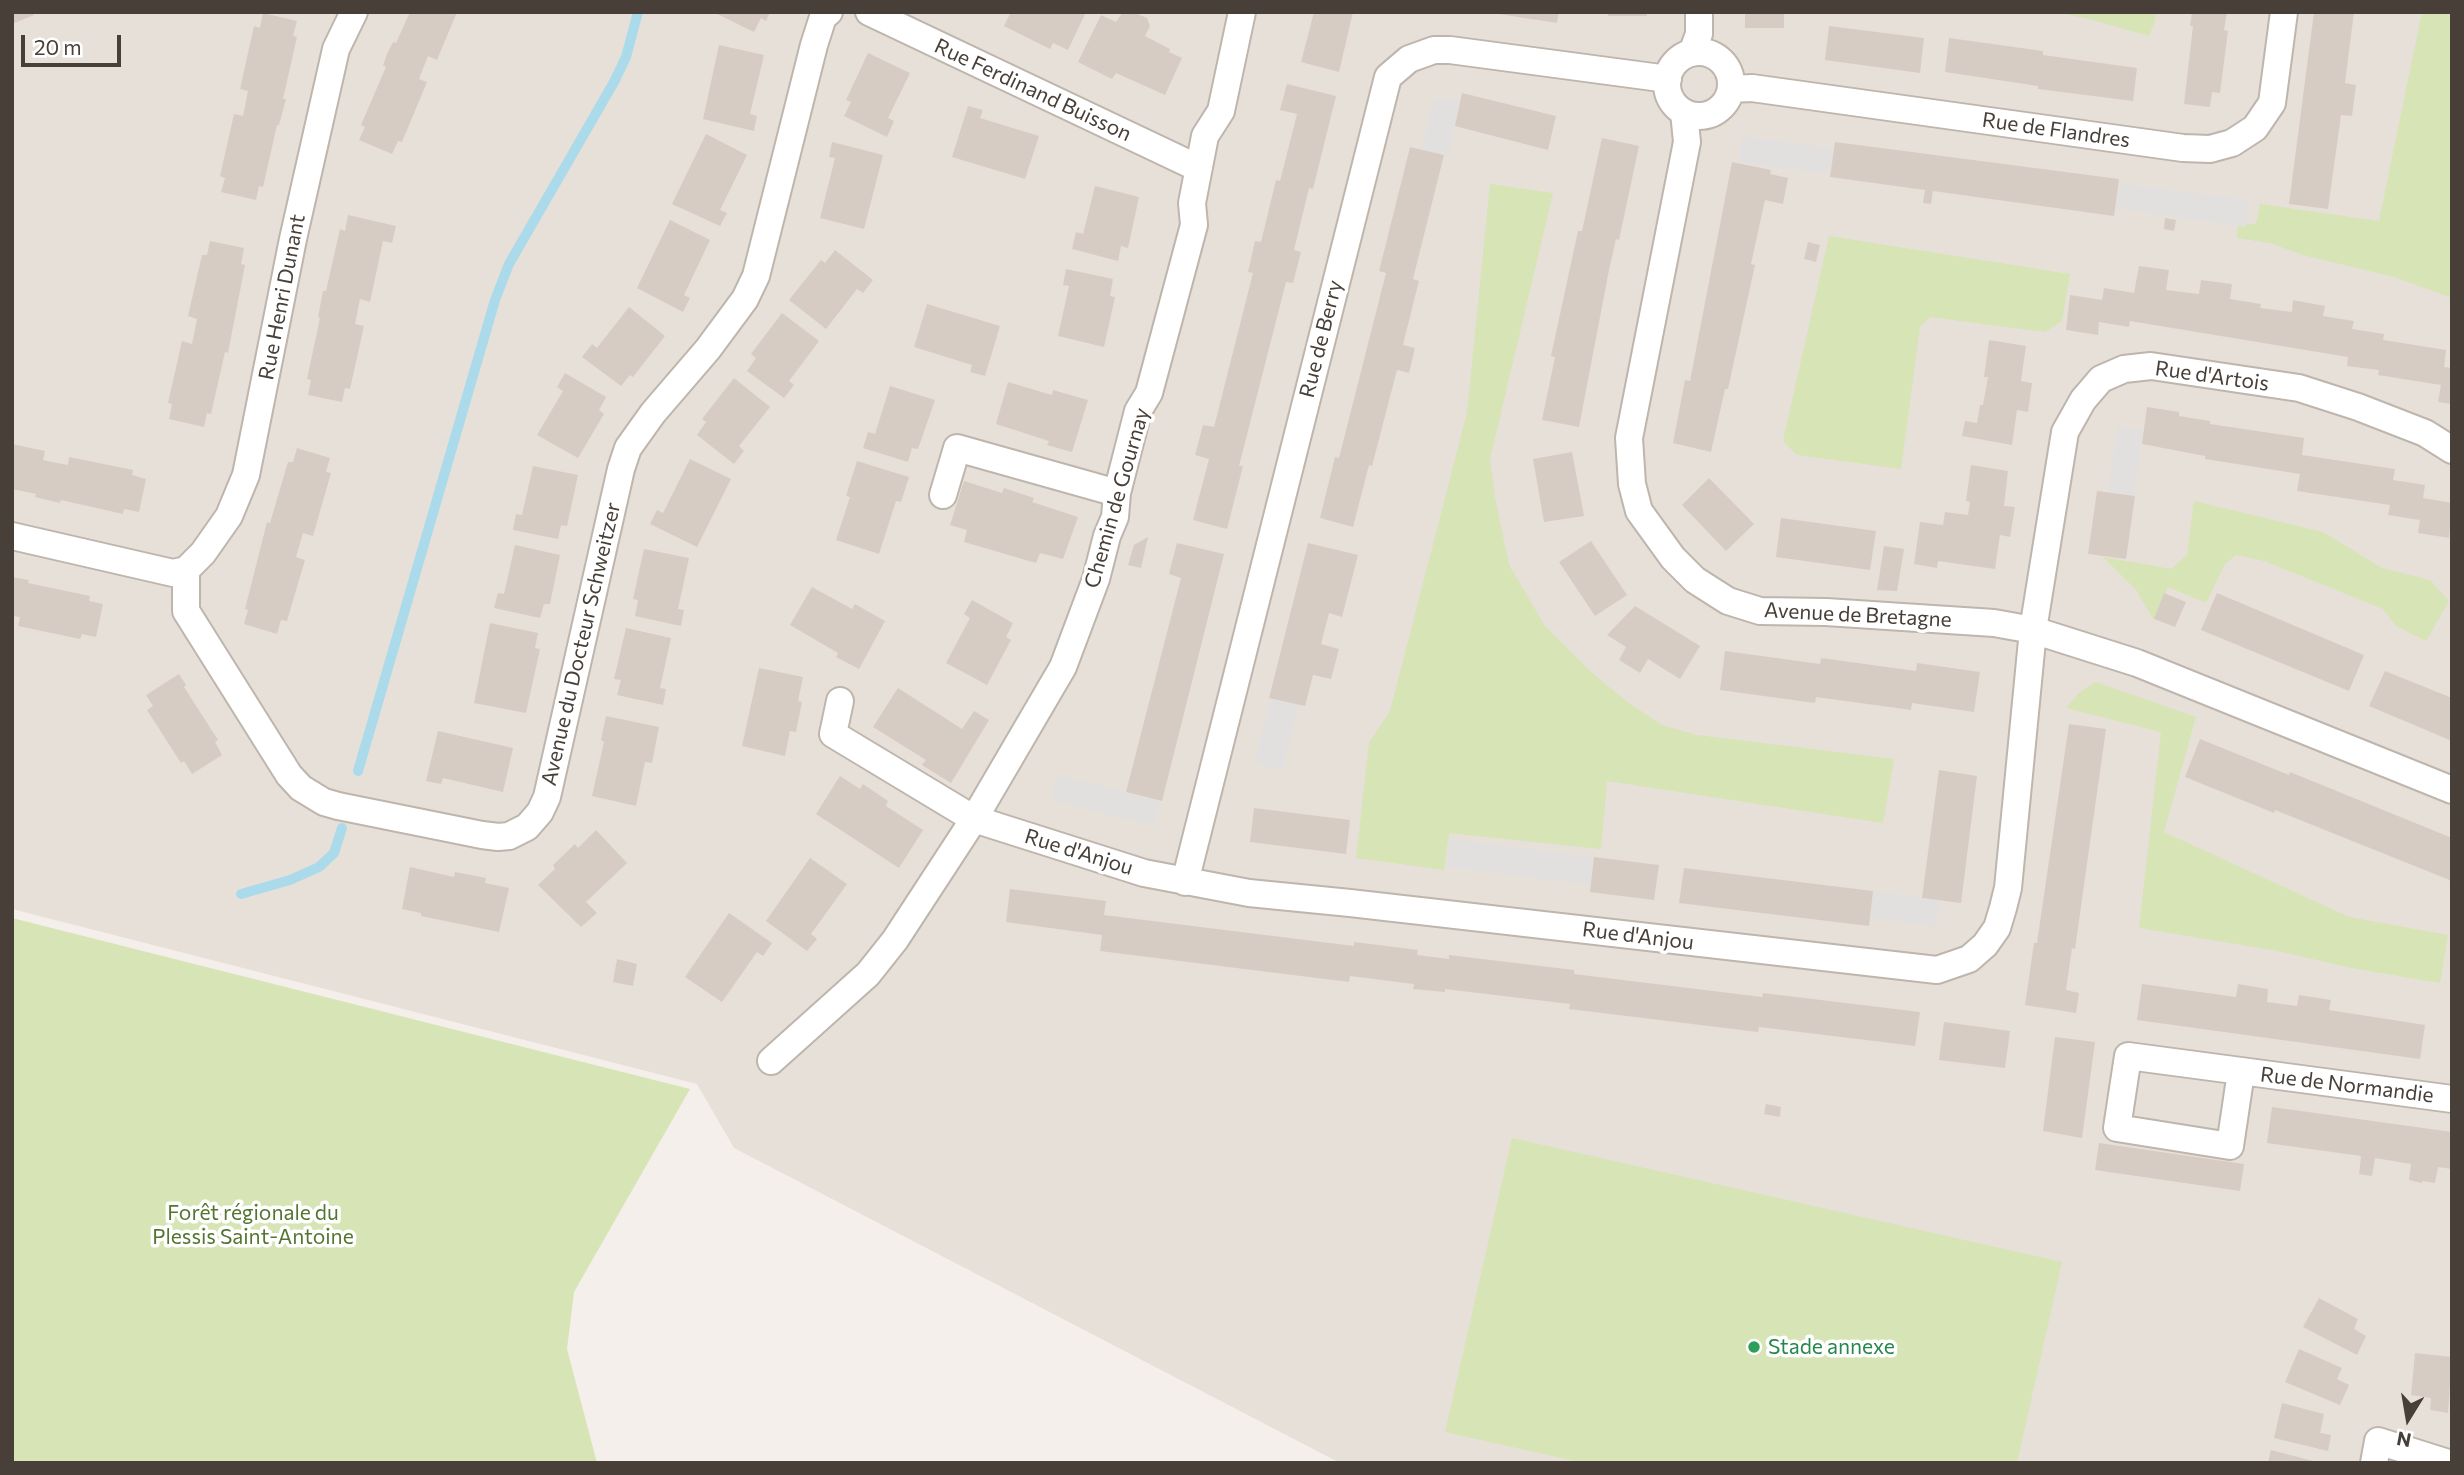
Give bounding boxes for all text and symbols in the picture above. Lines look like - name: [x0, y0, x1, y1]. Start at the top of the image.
- scale bar: [24, 21, 124, 65]
- street label: Rue Ferdinand Buisson: [930, 33, 1136, 147]
- text: 20 m: [34, 34, 82, 59]
- street label: Rue de Flandres: [1980, 107, 2132, 153]
- street label: Rue Henri Dunant: [254, 212, 310, 382]
- street label: Rue de Berry: [1294, 278, 1348, 400]
- street label: Rue d'Artois: [2153, 356, 2271, 396]
- street label: Chemin de Gournay: [1079, 405, 1155, 591]
- street label: Avenue du Docteur Schweitzer: [536, 500, 626, 788]
- street label: Avenue de Bretagne: [1764, 598, 1952, 632]
- street label: Rue d'Anjou: [1022, 824, 1136, 880]
- street label: Rue d'Anjou: [1581, 917, 1695, 955]
- street label: Rue de Normandie: [2259, 1062, 2435, 1108]
- park label: Forêt régionale du Plessis Saint-Antoine: [152, 1200, 354, 1250]
- place label: Stade annexe: [1768, 1334, 1895, 1360]
- marker: Stade annexe: [1746, 1339, 1762, 1355]
- north arrow: [2373, 1384, 2443, 1454]
- text: N: [2395, 1427, 2413, 1453]

